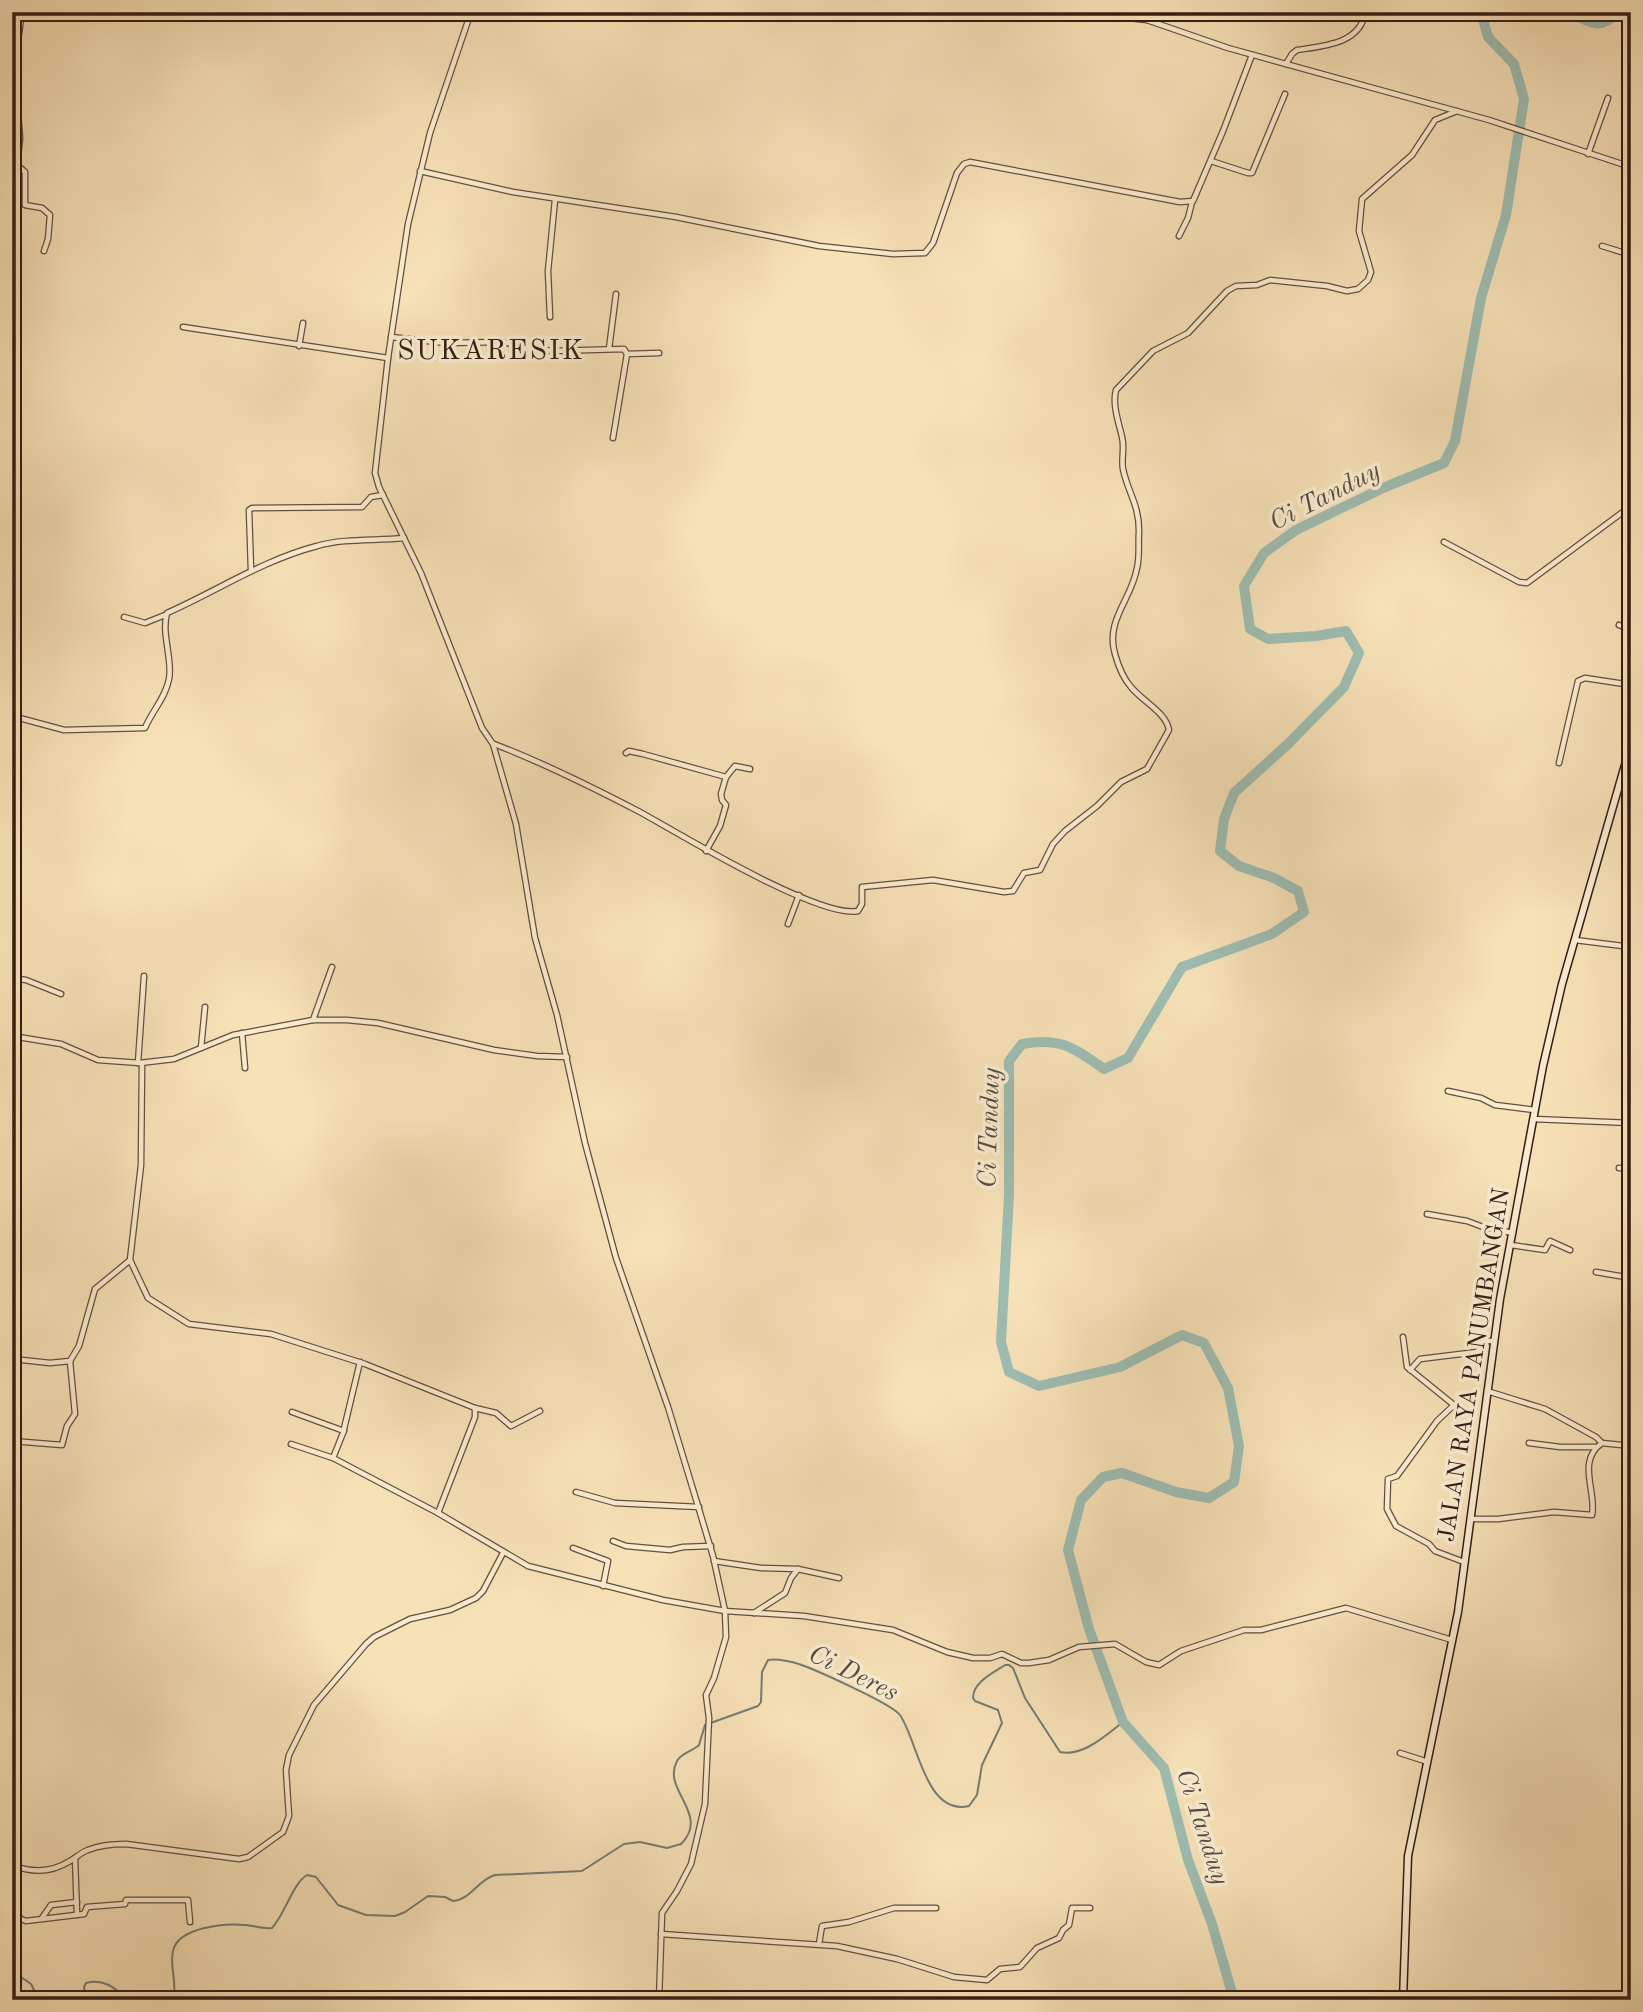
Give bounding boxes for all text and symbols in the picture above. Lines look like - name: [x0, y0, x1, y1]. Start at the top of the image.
- district label: SUKARESIK: [397, 338, 585, 366]
- water label: Ci Tanduy: [1265, 458, 1385, 536]
- water label: Ci Tanduy: [975, 1067, 1005, 1189]
- street label: JALAN RAYA PANUMBANGAN: [1435, 1186, 1515, 1544]
- water label: Ci Deres: [804, 1641, 902, 1707]
- water label: Ci Tanduy: [1171, 1766, 1233, 1889]

